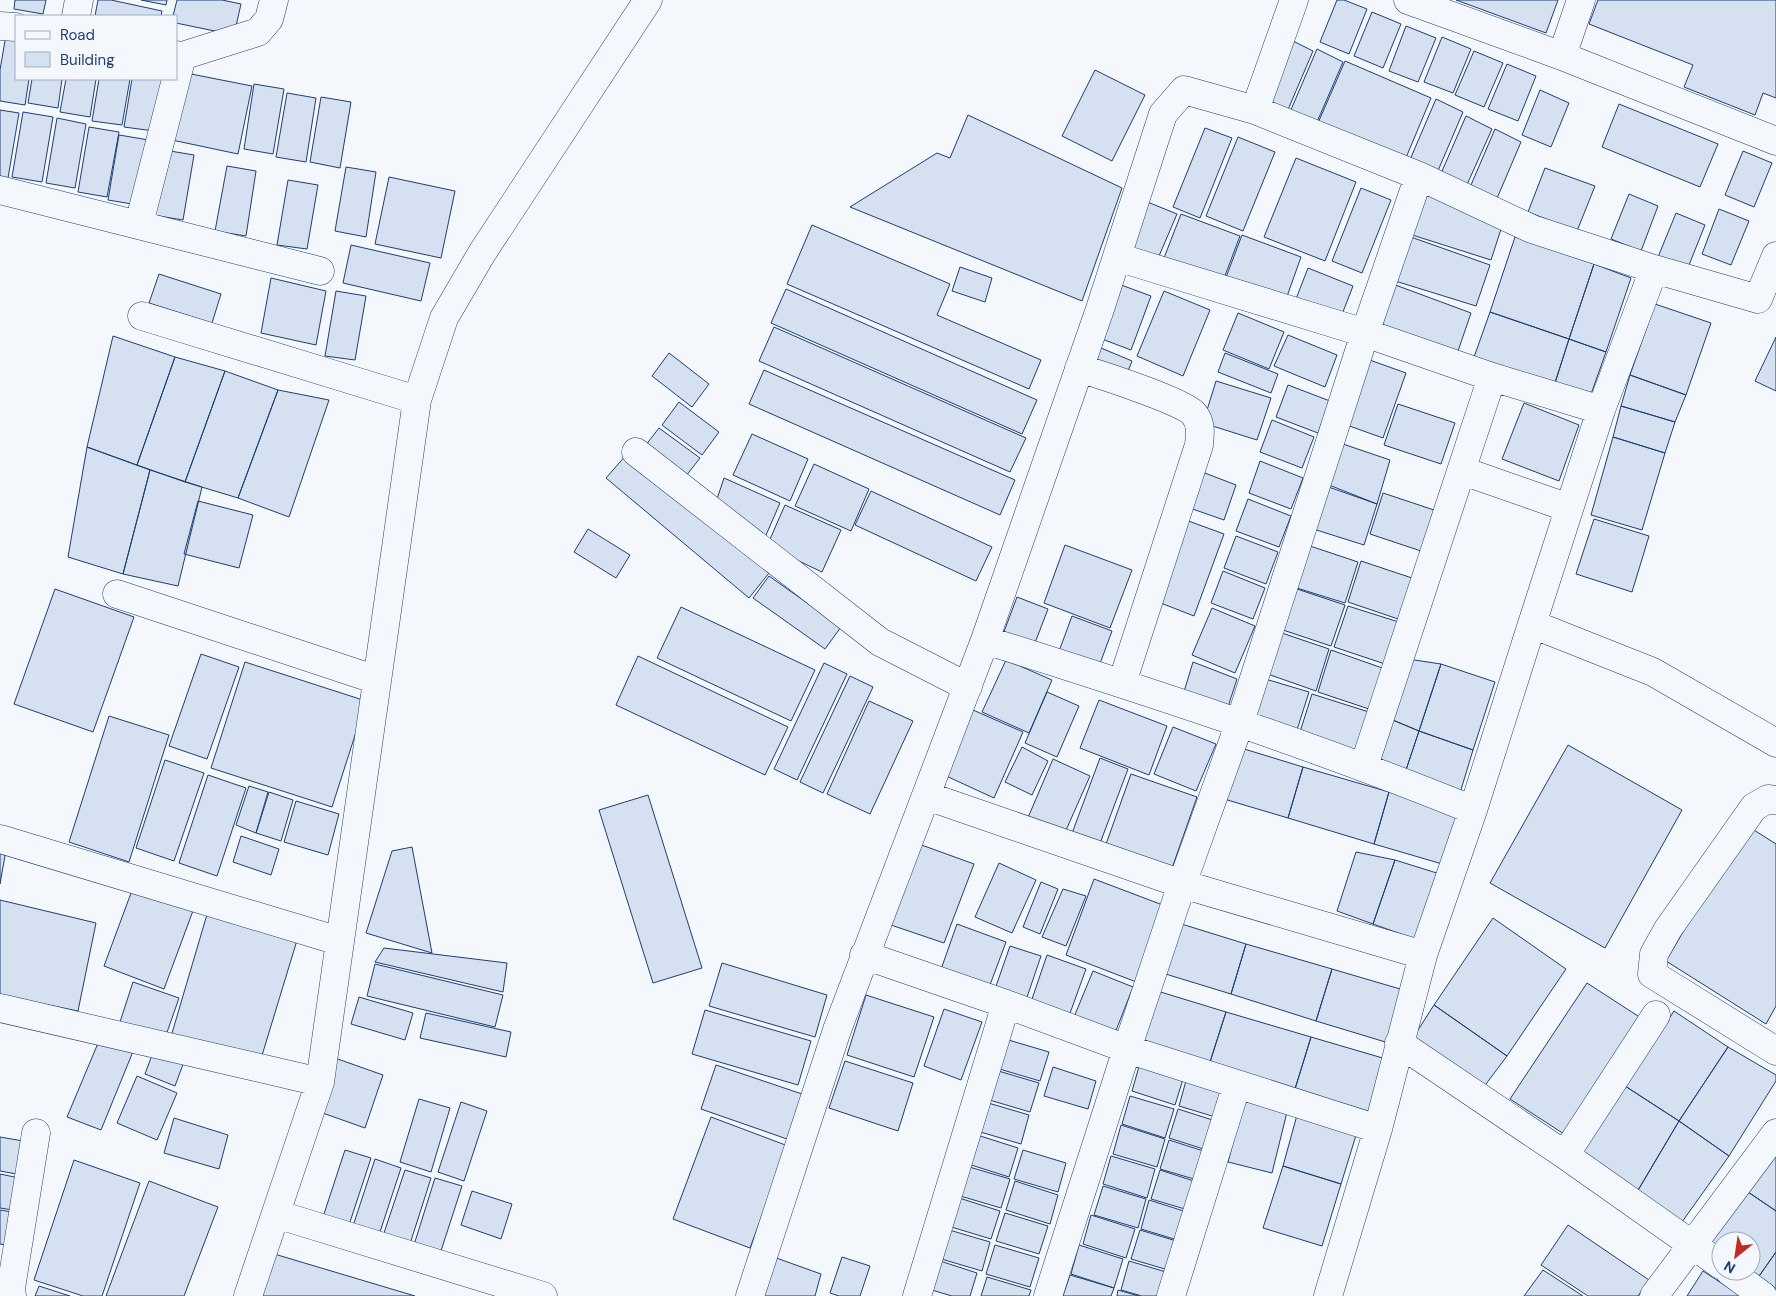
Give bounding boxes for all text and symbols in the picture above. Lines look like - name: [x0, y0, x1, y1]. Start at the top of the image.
- legend: [15, 15, 178, 80]
- text: Road: [60, 25, 95, 45]
- text: Building: [60, 50, 115, 70]
- north arrow: [1711, 1231, 1761, 1281]
- text: N: [1721, 1257, 1738, 1278]

